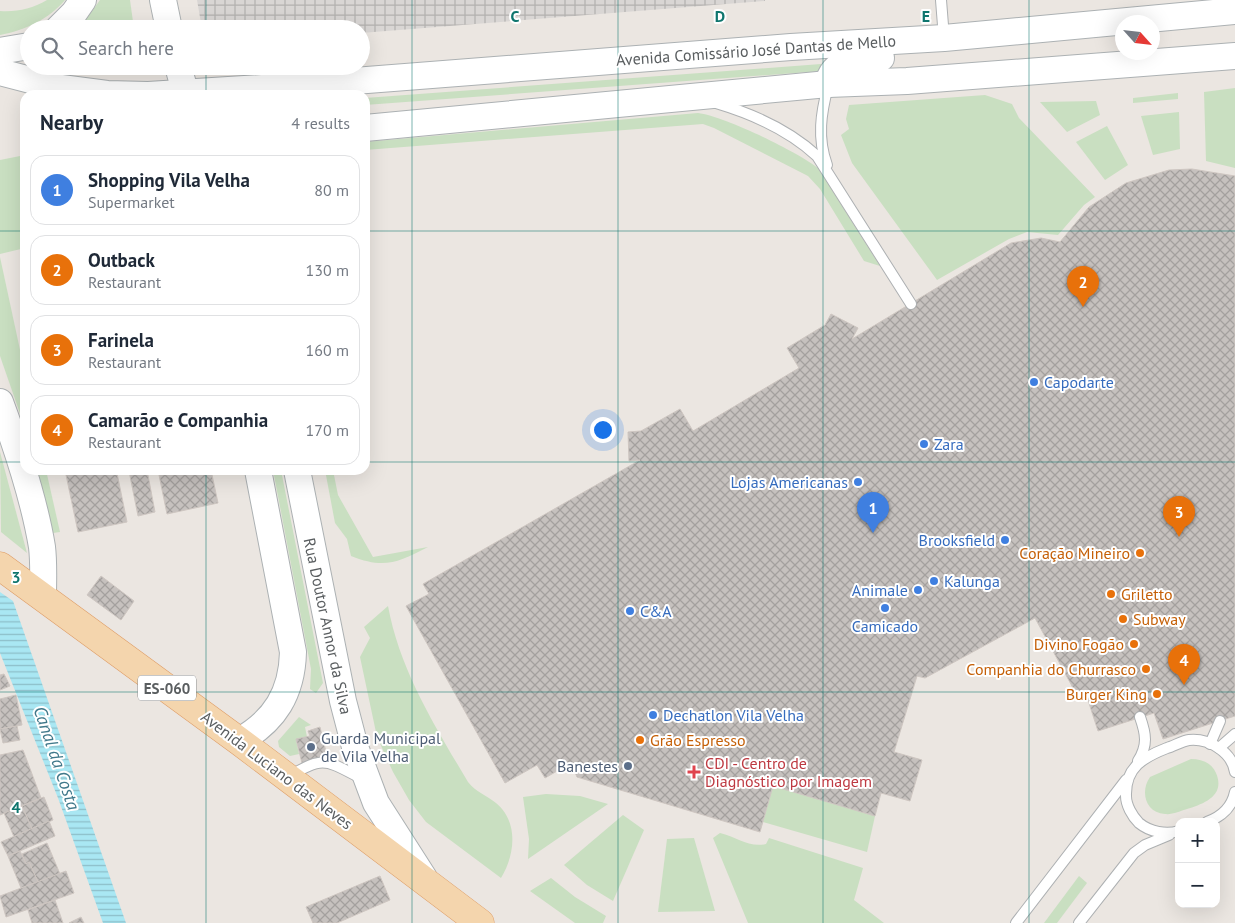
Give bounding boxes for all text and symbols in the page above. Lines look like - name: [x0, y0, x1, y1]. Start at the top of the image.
- text: C: [511, 6, 520, 26]
- text: D: [715, 6, 725, 26]
- text: E: [922, 6, 930, 26]
- north arrow: [1115, 15, 1160, 60]
- search box: [20, 20, 370, 75]
- street label: Avenida Comissário José Dantas de Mello: [615, 30, 897, 70]
- icon: search: [38, 34, 66, 62]
- text: Search here: [78, 36, 174, 60]
- text: Nearby: [40, 109, 103, 136]
- text: 4 results: [291, 113, 350, 133]
- text: Shopping Vila Velha: [88, 168, 250, 192]
- text: 1: [52, 180, 62, 200]
- text: 80 m: [314, 180, 349, 200]
- text: Supermarket: [88, 192, 175, 212]
- text: Outback: [88, 248, 155, 272]
- text: 2: [52, 260, 62, 280]
- text: 130 m: [306, 260, 349, 280]
- pin: 2: [1067, 266, 1099, 307]
- text: Restaurant: [88, 272, 161, 292]
- text: Farinela: [88, 328, 154, 352]
- text: 3: [52, 340, 62, 360]
- text: 160 m: [306, 340, 349, 360]
- text: Restaurant: [88, 352, 161, 372]
- place label: Capodarte: [1044, 372, 1114, 392]
- marker: Capodarte: [1028, 376, 1040, 388]
- text: Camarão e Companhia: [88, 408, 268, 432]
- your location: [590, 417, 616, 443]
- text: 4: [52, 420, 62, 440]
- text: 170 m: [306, 420, 349, 440]
- text: Restaurant: [88, 432, 161, 452]
- place label: Zara: [934, 434, 964, 454]
- marker: Zara: [918, 438, 930, 450]
- place label: Lojas Americanas: [731, 472, 848, 492]
- marker: Lojas Americanas: [852, 476, 864, 488]
- pin: 1: [857, 492, 889, 533]
- pin: 3: [1163, 496, 1195, 537]
- place label: Brooksfield: [919, 530, 995, 550]
- marker: Brooksfield: [999, 534, 1011, 546]
- street label: Rua Doutor Annor da Silva: [300, 536, 356, 716]
- place label: Coração Mineiro: [1019, 543, 1130, 563]
- marker: Coração Mineiro: [1134, 547, 1146, 559]
- text: 3: [11, 567, 21, 587]
- place label: Kalunga: [944, 571, 1000, 591]
- marker: Kalunga: [928, 575, 940, 587]
- place label: Animale: [852, 580, 908, 600]
- marker: Animale: [912, 584, 924, 596]
- place label: Griletto: [1121, 584, 1173, 604]
- marker: Griletto: [1105, 588, 1117, 600]
- place label: C&A: [640, 601, 672, 621]
- marker: Camicado: [879, 602, 891, 614]
- marker: C&A: [624, 605, 636, 617]
- place label: Subway: [1133, 609, 1186, 629]
- marker: Subway: [1117, 613, 1129, 625]
- place label: Camicado: [852, 616, 918, 636]
- place label: Divino Fogão: [1034, 634, 1124, 654]
- marker: Divino Fogão: [1128, 638, 1140, 650]
- pin: 4: [1168, 644, 1200, 685]
- place label: Companhia do Churrasco: [966, 659, 1136, 679]
- marker: Companhia do Churrasco: [1140, 663, 1152, 675]
- road number: ES-060: [138, 676, 196, 700]
- place label: Burger King: [1066, 684, 1147, 704]
- marker: Burger King: [1151, 688, 1163, 700]
- water label: Canal da Costa: [29, 703, 86, 813]
- place label: Dechatlon Vila Velha: [663, 705, 804, 725]
- street label: Avenida Luciano das Neves: [197, 707, 357, 834]
- marker: Dechatlon Vila Velha: [647, 709, 659, 721]
- place label: Guarda Municipal de Vila Velha: [321, 728, 441, 766]
- place label: Grão Espresso: [650, 730, 746, 750]
- marker: Grão Espresso: [634, 734, 646, 746]
- marker: Guarda Municipal de Vila Velha: [305, 741, 317, 753]
- place label: CDI - Centro de Diagnóstico por Imagem: [705, 753, 872, 791]
- place label: Banestes: [557, 756, 618, 776]
- marker: Banestes: [622, 760, 634, 772]
- marker: CDI - Centro de Diagnóstico por Imagem: [687, 765, 701, 779]
- text: 4: [11, 797, 21, 817]
- map controls: [1175, 818, 1220, 908]
- button: +: [1175, 818, 1220, 863]
- button: −: [1175, 863, 1220, 908]

